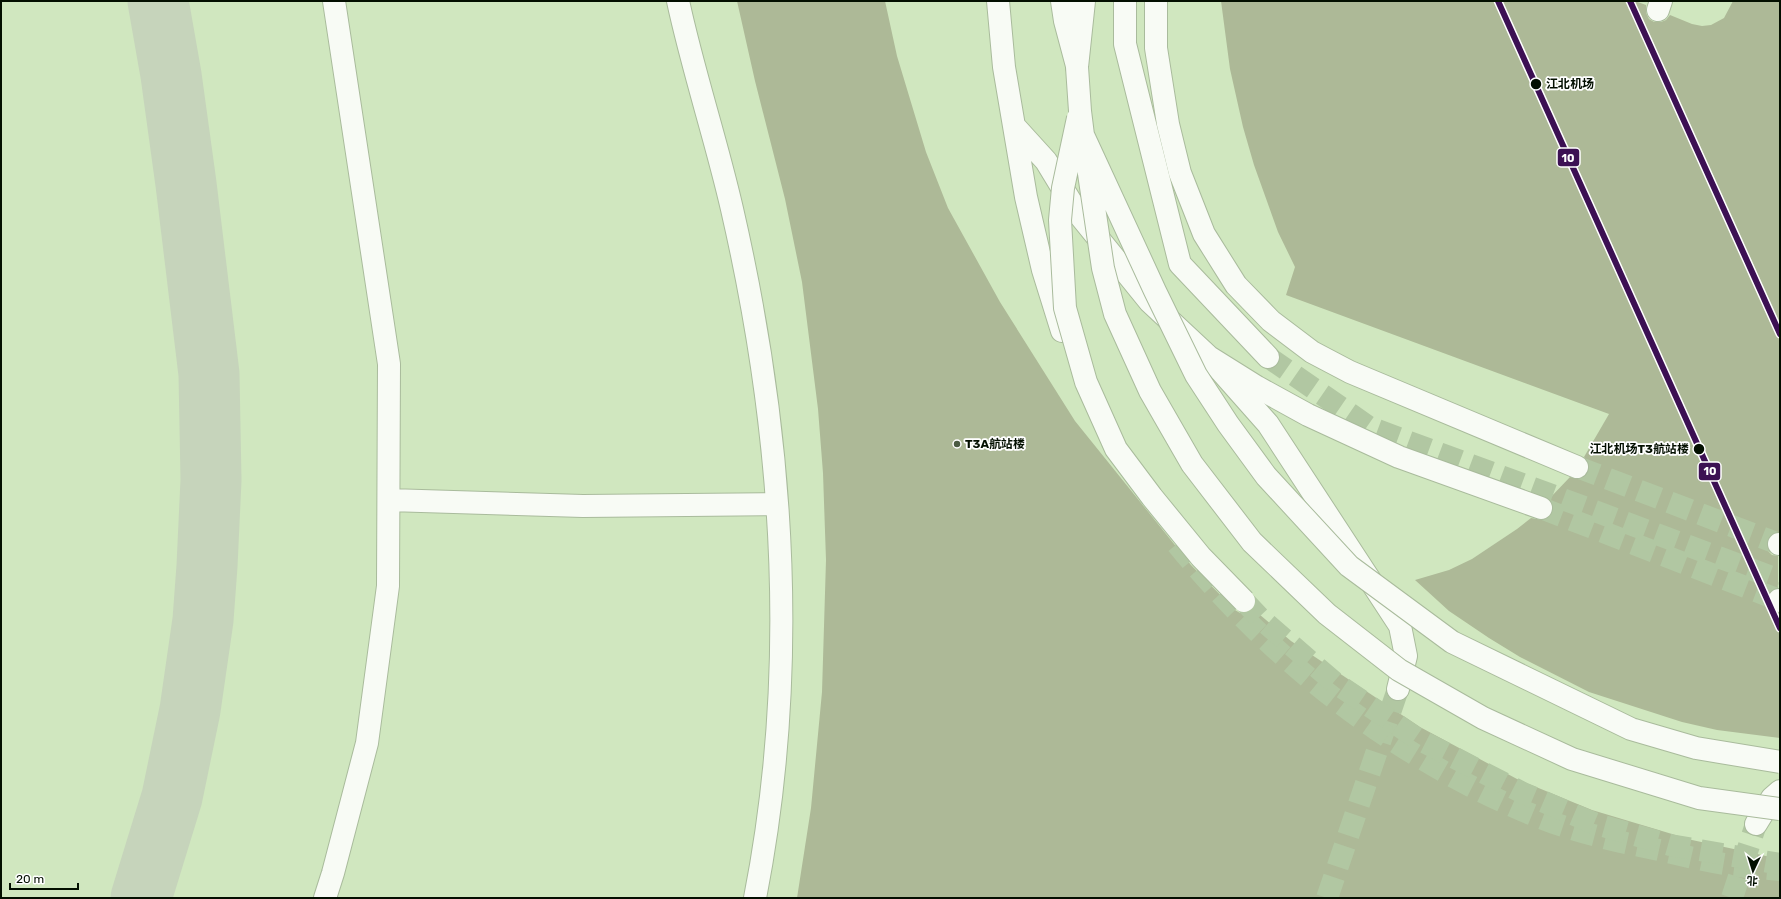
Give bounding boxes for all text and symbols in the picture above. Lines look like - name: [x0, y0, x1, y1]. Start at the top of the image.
- marker: 江北机场: [1529, 77, 1543, 91]
- place label: 江北机场: [1546, 77, 1594, 91]
- line badge: 10: [1557, 148, 1580, 167]
- text: 10: [1562, 152, 1574, 165]
- place label: T3A航站楼: [965, 437, 1025, 451]
- marker: T3A航站楼: [952, 439, 962, 449]
- place label: 江北机场T3航站楼: [1590, 442, 1689, 456]
- marker: 江北机场T3航站楼: [1692, 442, 1706, 456]
- line badge: 10: [1698, 462, 1721, 481]
- text: 10: [1704, 465, 1716, 478]
- north arrow: [1733, 851, 1773, 891]
- scale bar: [10, 865, 78, 891]
- text: 20 m: [16, 872, 44, 886]
- text: 北: [1746, 874, 1758, 887]

